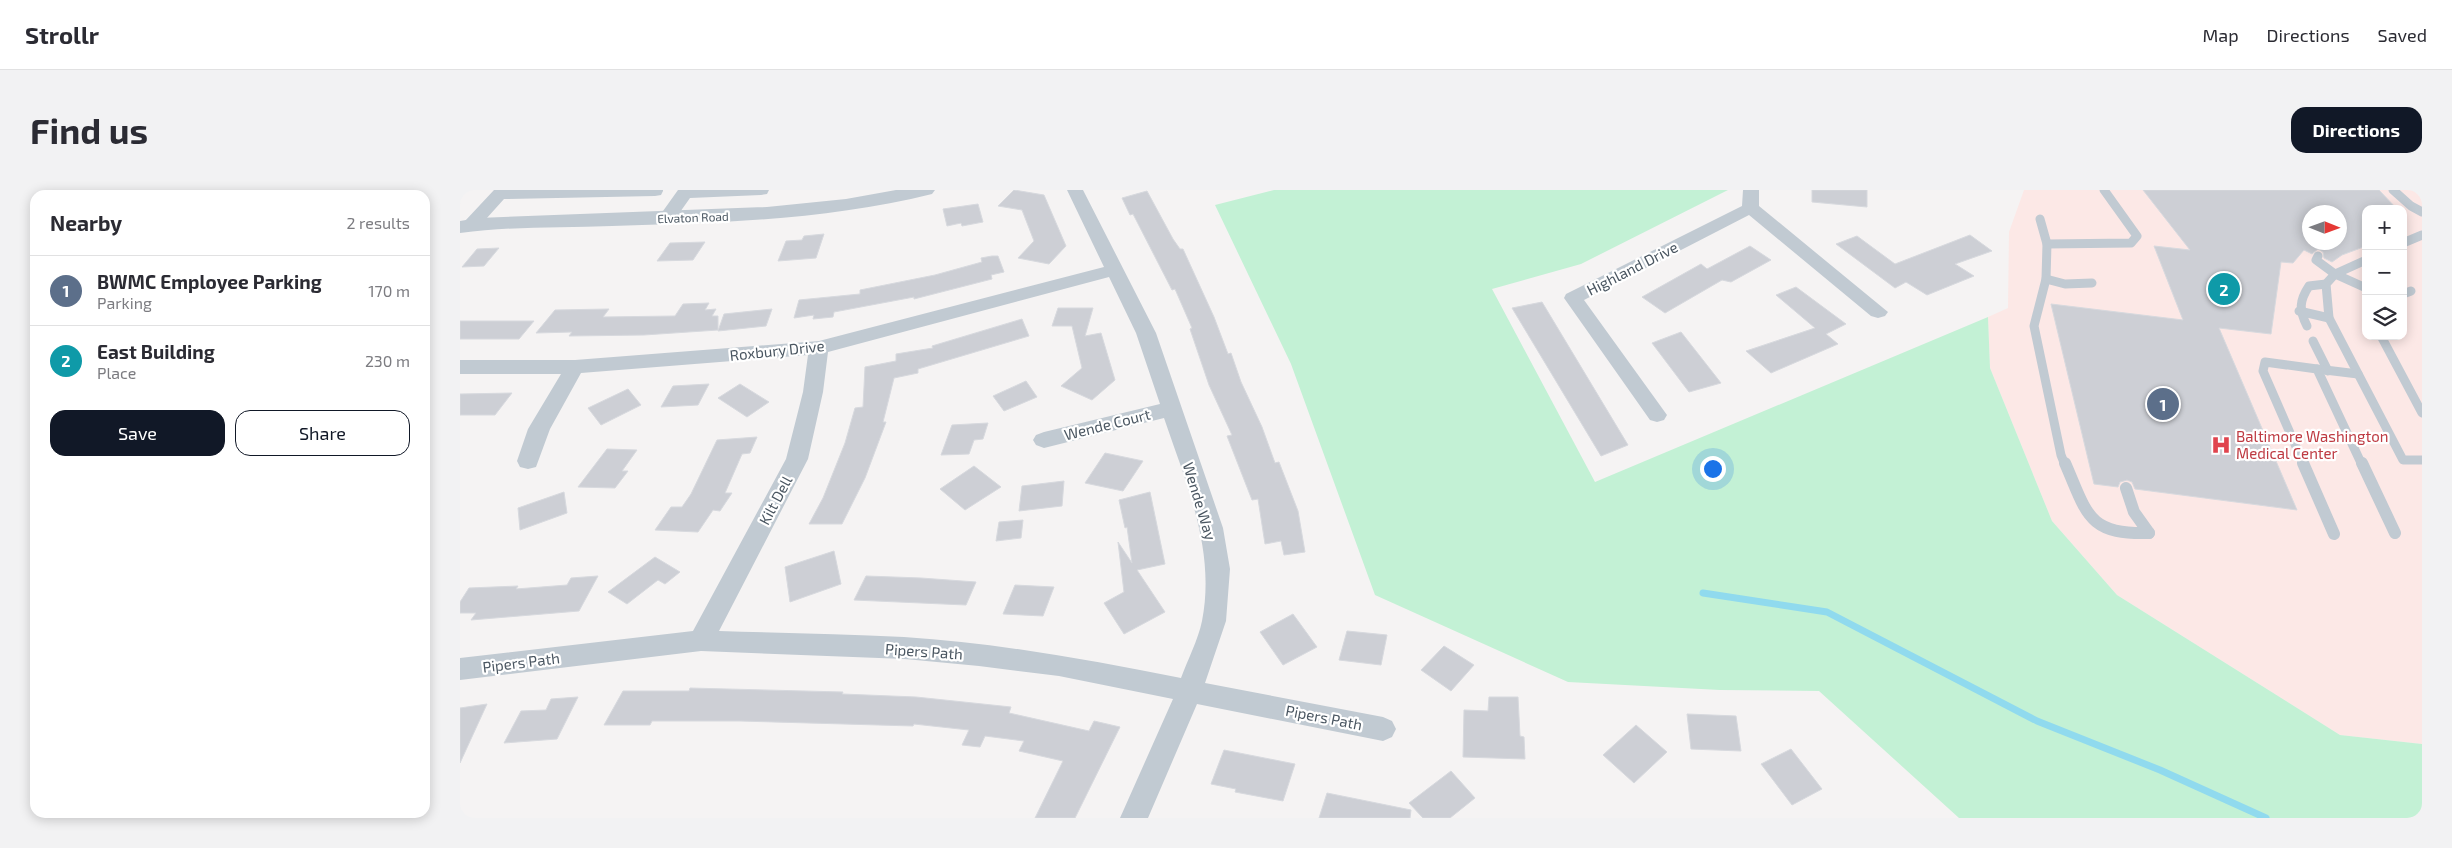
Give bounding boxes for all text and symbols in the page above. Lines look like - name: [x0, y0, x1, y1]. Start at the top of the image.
- text: Strollr: [25, 20, 99, 49]
- text: Map: [2202, 24, 2239, 46]
- text: Directions: [2267, 24, 2350, 46]
- text: Saved: [2378, 24, 2427, 46]
- button: Directions: [2291, 107, 2422, 153]
- text: Find us: [30, 109, 148, 151]
- north arrow: [2302, 205, 2347, 250]
- map controls: [2362, 205, 2407, 340]
- button: +: [2362, 205, 2407, 250]
- street label: Elvaton Road: [657, 209, 729, 225]
- text: Nearby: [50, 210, 122, 235]
- text: 2 results: [347, 213, 410, 232]
- street label: Highland Drive: [1583, 237, 1681, 299]
- button: −: [2362, 250, 2407, 295]
- text: BWMC Employee Parking: [97, 270, 322, 293]
- pin: 2: [2208, 270, 2240, 308]
- text: 1: [63, 281, 69, 300]
- text: 170 m: [368, 281, 410, 300]
- text: Parking: [97, 293, 152, 312]
- button: layers: [2362, 295, 2407, 340]
- street label: Roxbury Drive: [729, 336, 825, 364]
- text: East Building: [97, 340, 215, 363]
- text: 2: [61, 351, 71, 370]
- text: 230 m: [365, 351, 410, 370]
- text: Place: [97, 363, 136, 382]
- pin: 1: [2147, 385, 2179, 423]
- street label: Wende Court: [1062, 405, 1152, 443]
- button: Save: [50, 410, 225, 456]
- button: Share: [235, 410, 410, 456]
- place label: Baltimore Washington Medical Center: [2236, 427, 2388, 462]
- hospital icon: Baltimore Washington Medical Center: [2210, 434, 2232, 456]
- your location: [1700, 456, 1726, 482]
- street label: Wende Way: [1180, 460, 1220, 542]
- street label: Kilt Dell: [755, 472, 796, 528]
- street label: Pipers Path: [885, 639, 963, 663]
- street label: Pipers Path: [481, 648, 561, 676]
- street label: Pipers Path: [1284, 701, 1364, 733]

